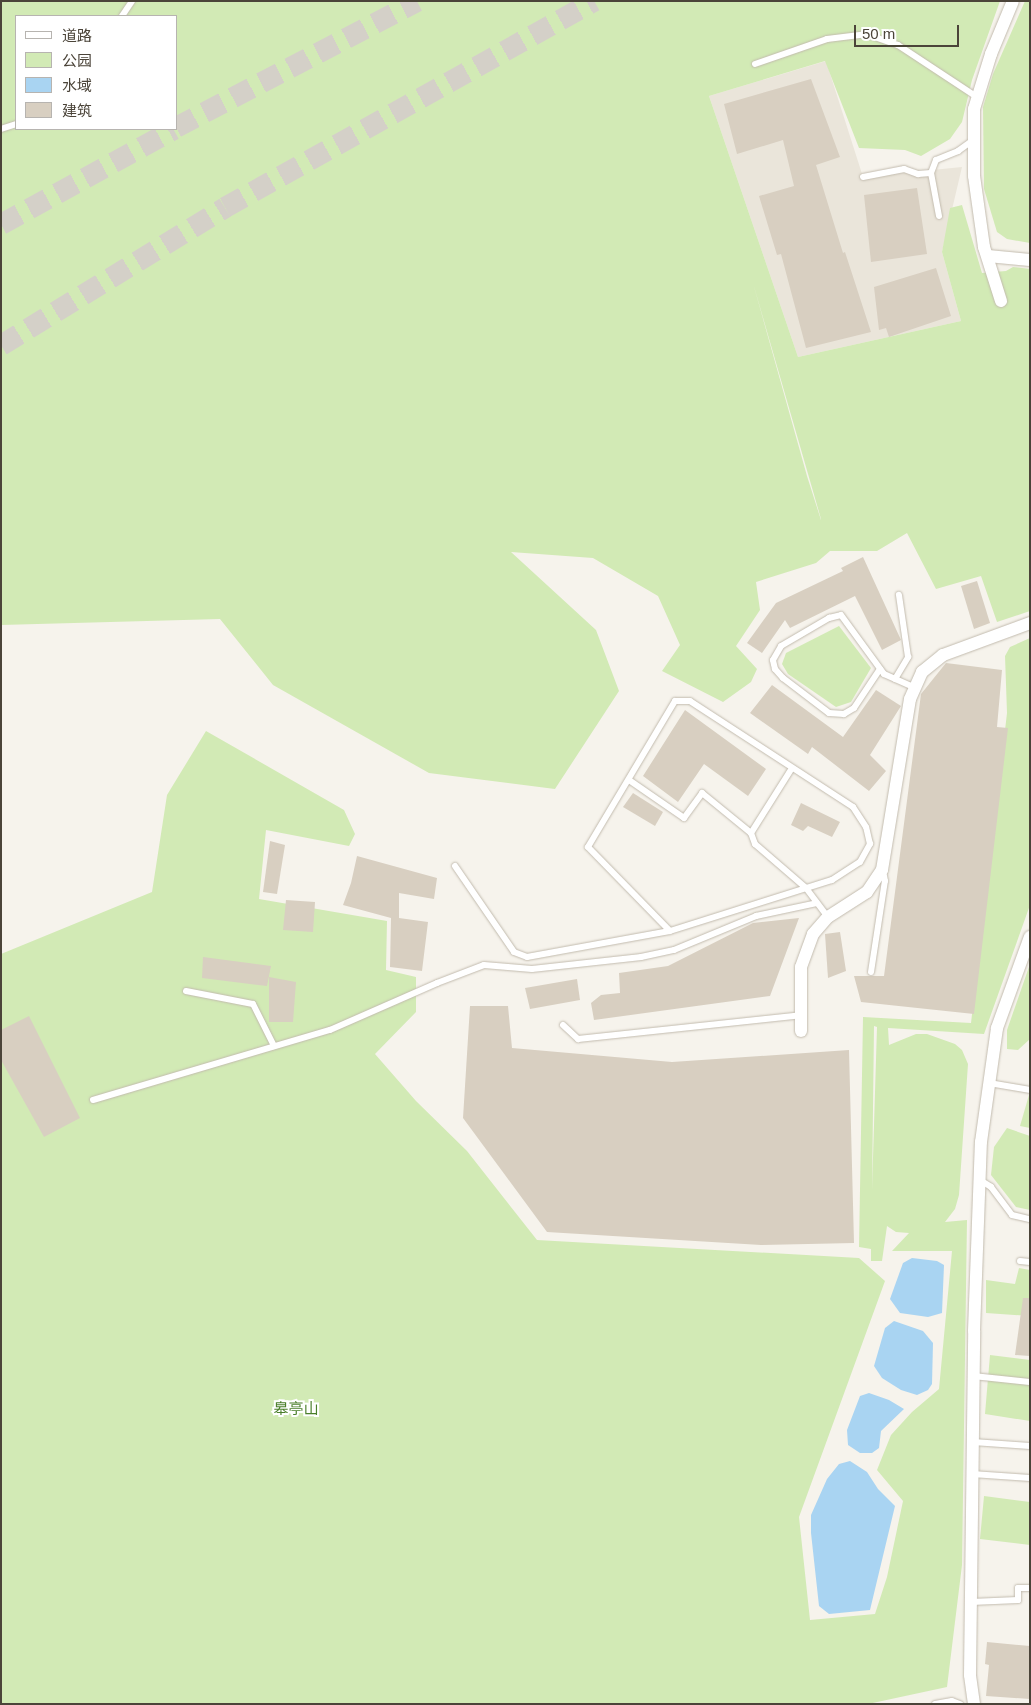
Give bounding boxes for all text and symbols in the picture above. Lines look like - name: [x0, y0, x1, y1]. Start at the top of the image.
- legend: [15, 15, 178, 130]
- scale bar: [856, 15, 961, 47]
- text: 50 m: [862, 25, 895, 42]
- text: 道路: [62, 27, 92, 44]
- text: 公园: [62, 52, 92, 69]
- text: 水域: [62, 77, 92, 94]
- text: 建筑: [62, 102, 92, 119]
- park label: 皋亭山: [274, 1400, 318, 1418]

